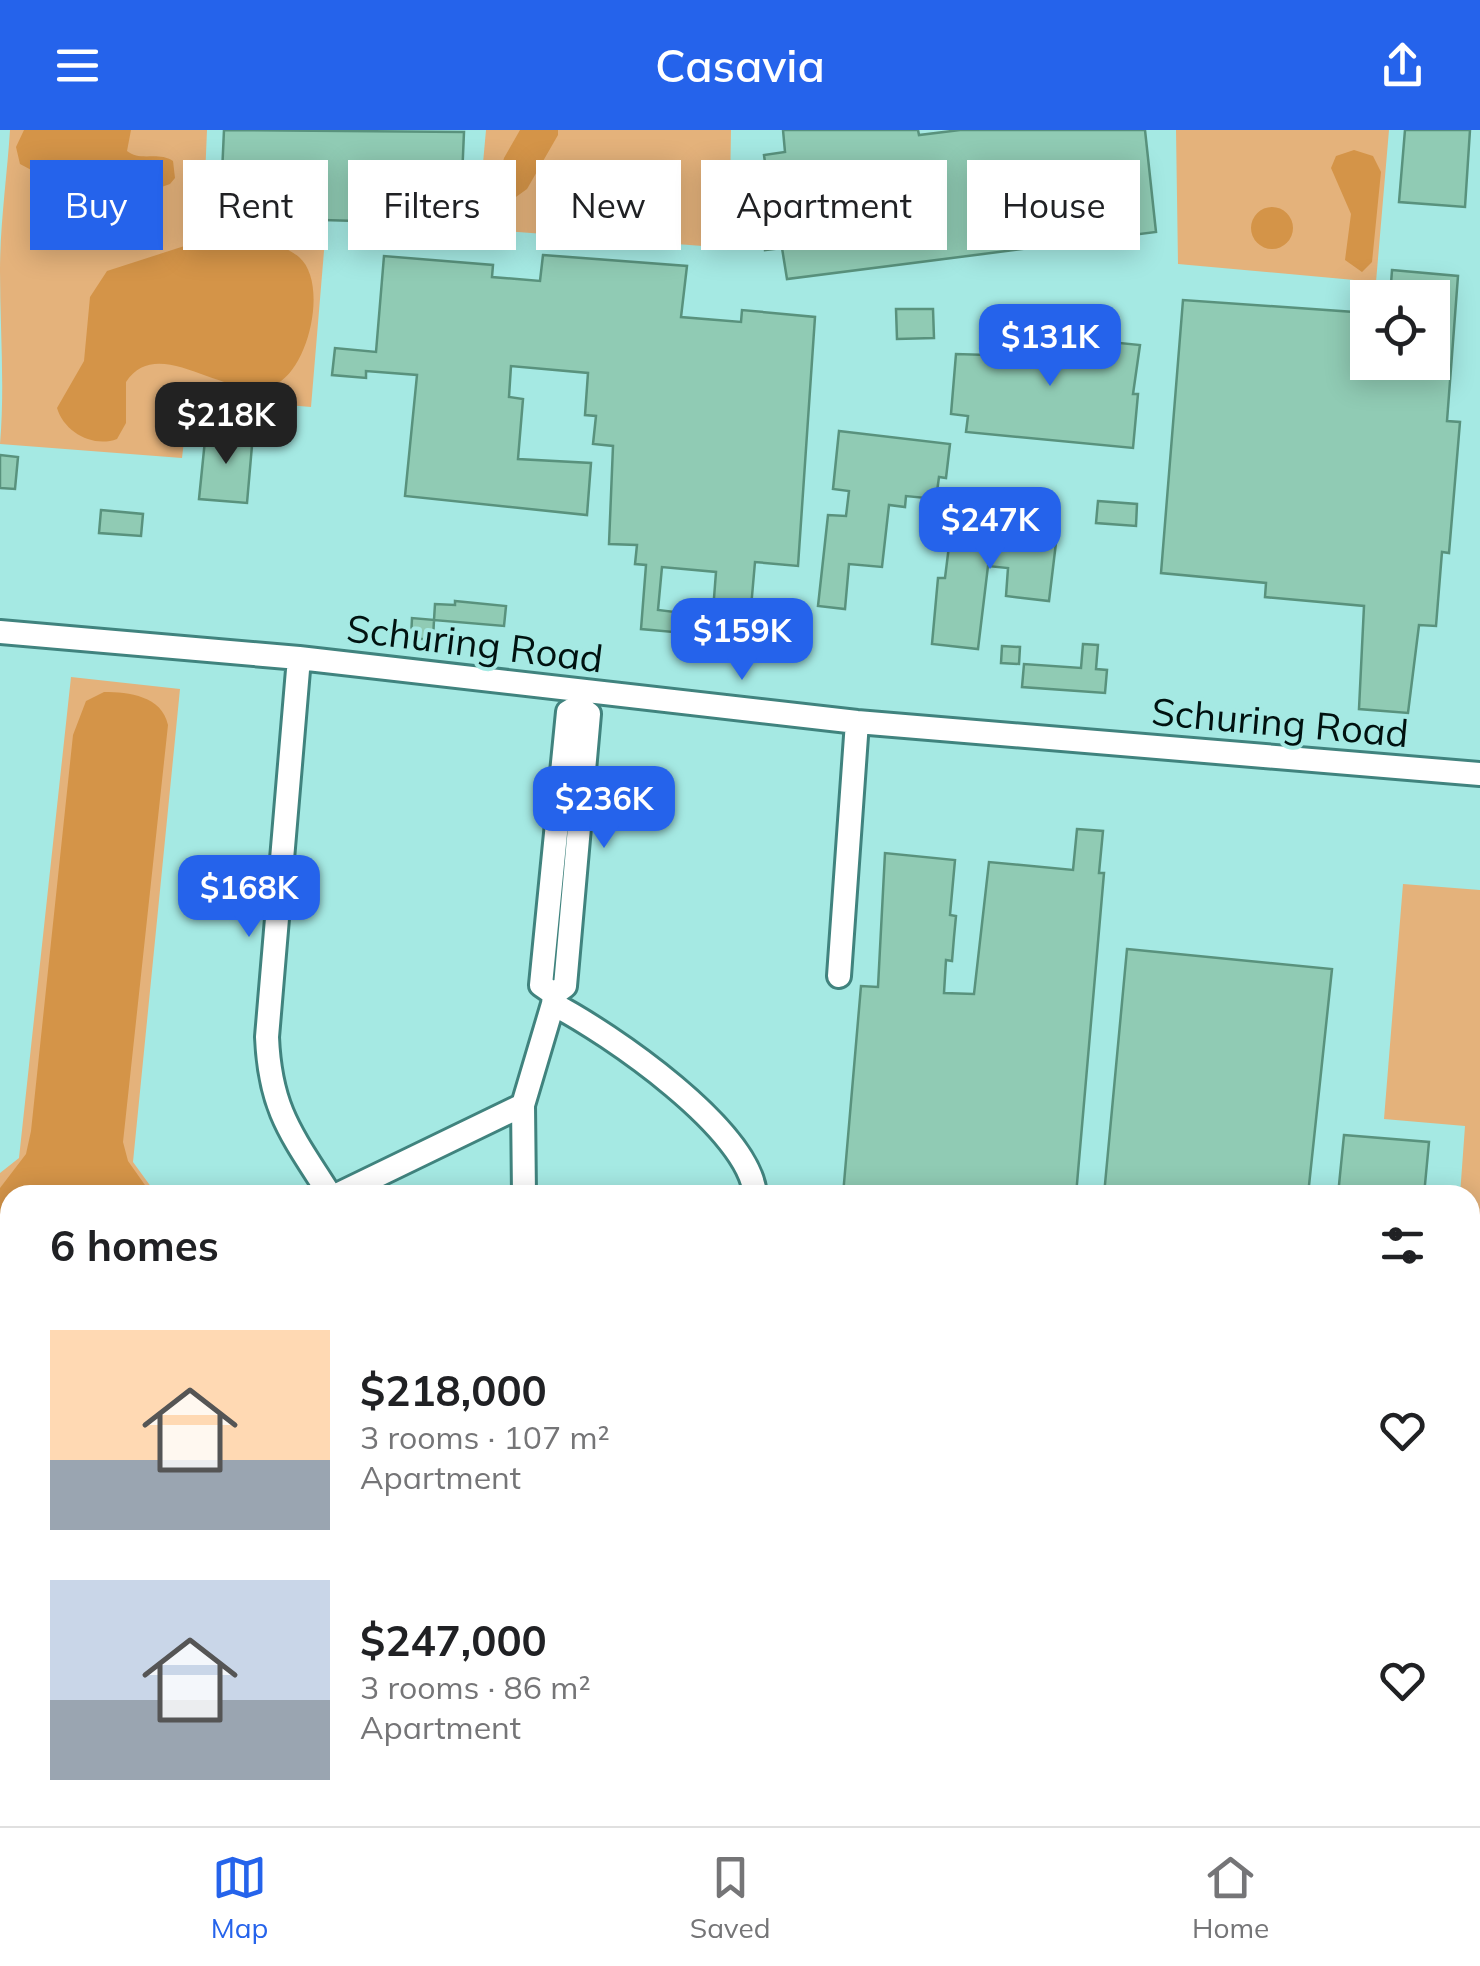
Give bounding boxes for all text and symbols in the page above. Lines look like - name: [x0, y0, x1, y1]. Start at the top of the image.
- text: Casavia: [655, 37, 825, 93]
- icon: menu: [50, 38, 105, 93]
- icon: share: [1375, 38, 1430, 93]
- chip: Buy: [30, 160, 163, 250]
- chip: Rent: [183, 160, 328, 250]
- chip: Filters: [348, 160, 516, 250]
- chip: New: [536, 160, 681, 250]
- chip: Apartment: [701, 160, 947, 250]
- chip: House: [967, 160, 1140, 250]
- map controls: [1350, 280, 1450, 380]
- button: locate: [1350, 280, 1450, 380]
- pin: $131K: [980, 304, 1120, 389]
- text: $131K: [1001, 316, 1099, 356]
- pin: $218K: [156, 382, 296, 467]
- text: $218K: [177, 394, 275, 434]
- pin: $247K: [920, 487, 1060, 572]
- text: $247K: [941, 499, 1039, 539]
- pin: $159K: [672, 598, 812, 683]
- street label: Schuring Road: [344, 603, 606, 683]
- text: $159K: [693, 610, 791, 650]
- street label: Schuring Road: [1150, 687, 1410, 757]
- pin: $236K: [534, 766, 674, 851]
- text: $236K: [555, 778, 653, 818]
- pin: $168K: [179, 855, 319, 940]
- text: $168K: [200, 867, 298, 907]
- icon: filters: [1375, 1218, 1430, 1273]
- text: 6 homes: [50, 1219, 219, 1272]
- text: $218,000: [360, 1364, 547, 1417]
- icon: home: [130, 1370, 250, 1490]
- icon: heart: [1375, 1403, 1430, 1458]
- text: 3 rooms · 107 m²: [360, 1417, 610, 1457]
- text: Apartment: [360, 1457, 521, 1497]
- text: $247,000: [360, 1614, 547, 1667]
- icon: home: [130, 1620, 250, 1740]
- icon: heart: [1375, 1653, 1430, 1708]
- text: 3 rooms · 86 m²: [360, 1667, 591, 1707]
- text: Apartment: [360, 1707, 521, 1747]
- tab: Map: [211, 1850, 268, 1945]
- tab: Saved: [690, 1850, 771, 1945]
- tab: Home: [1192, 1850, 1269, 1945]

